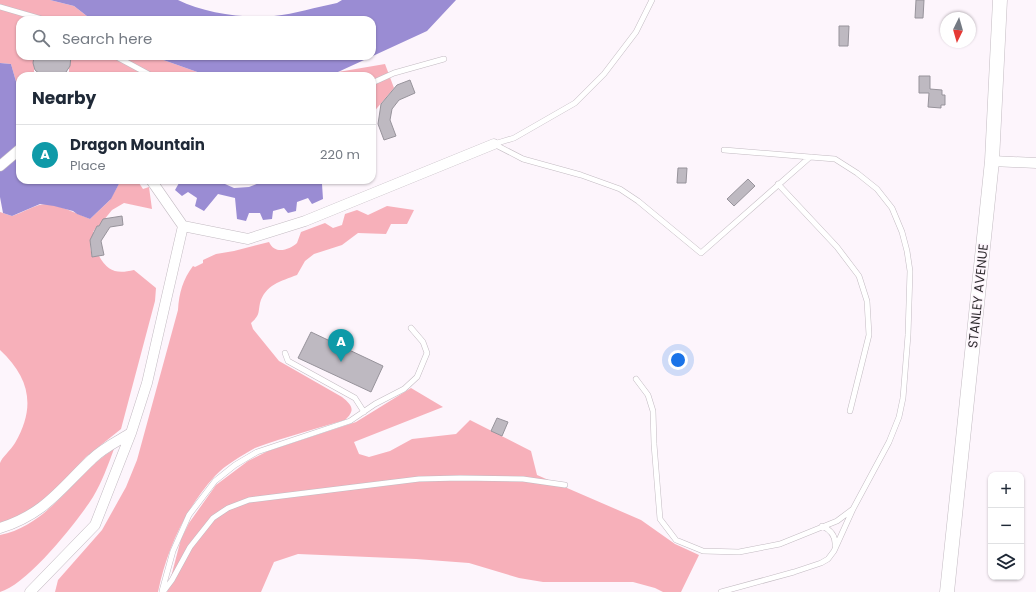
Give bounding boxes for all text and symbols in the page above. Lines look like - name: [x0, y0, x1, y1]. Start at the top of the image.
- north arrow: [940, 12, 976, 48]
- search box: [16, 16, 376, 60]
- icon: search: [30, 27, 52, 49]
- text: Search here: [62, 28, 152, 49]
- text: Nearby: [32, 86, 96, 110]
- text: Dragon Mountain: [70, 134, 205, 155]
- text: A: [40, 145, 50, 164]
- text: 220 m: [320, 145, 360, 164]
- text: Place: [70, 156, 105, 175]
- street label: STANLEY AVENUE: [963, 243, 993, 349]
- pin: A: [328, 329, 354, 362]
- your location: [668, 350, 688, 370]
- map controls: [988, 472, 1024, 580]
- button: +: [988, 472, 1024, 508]
- button: −: [988, 508, 1024, 544]
- button: layers: [988, 544, 1024, 580]

